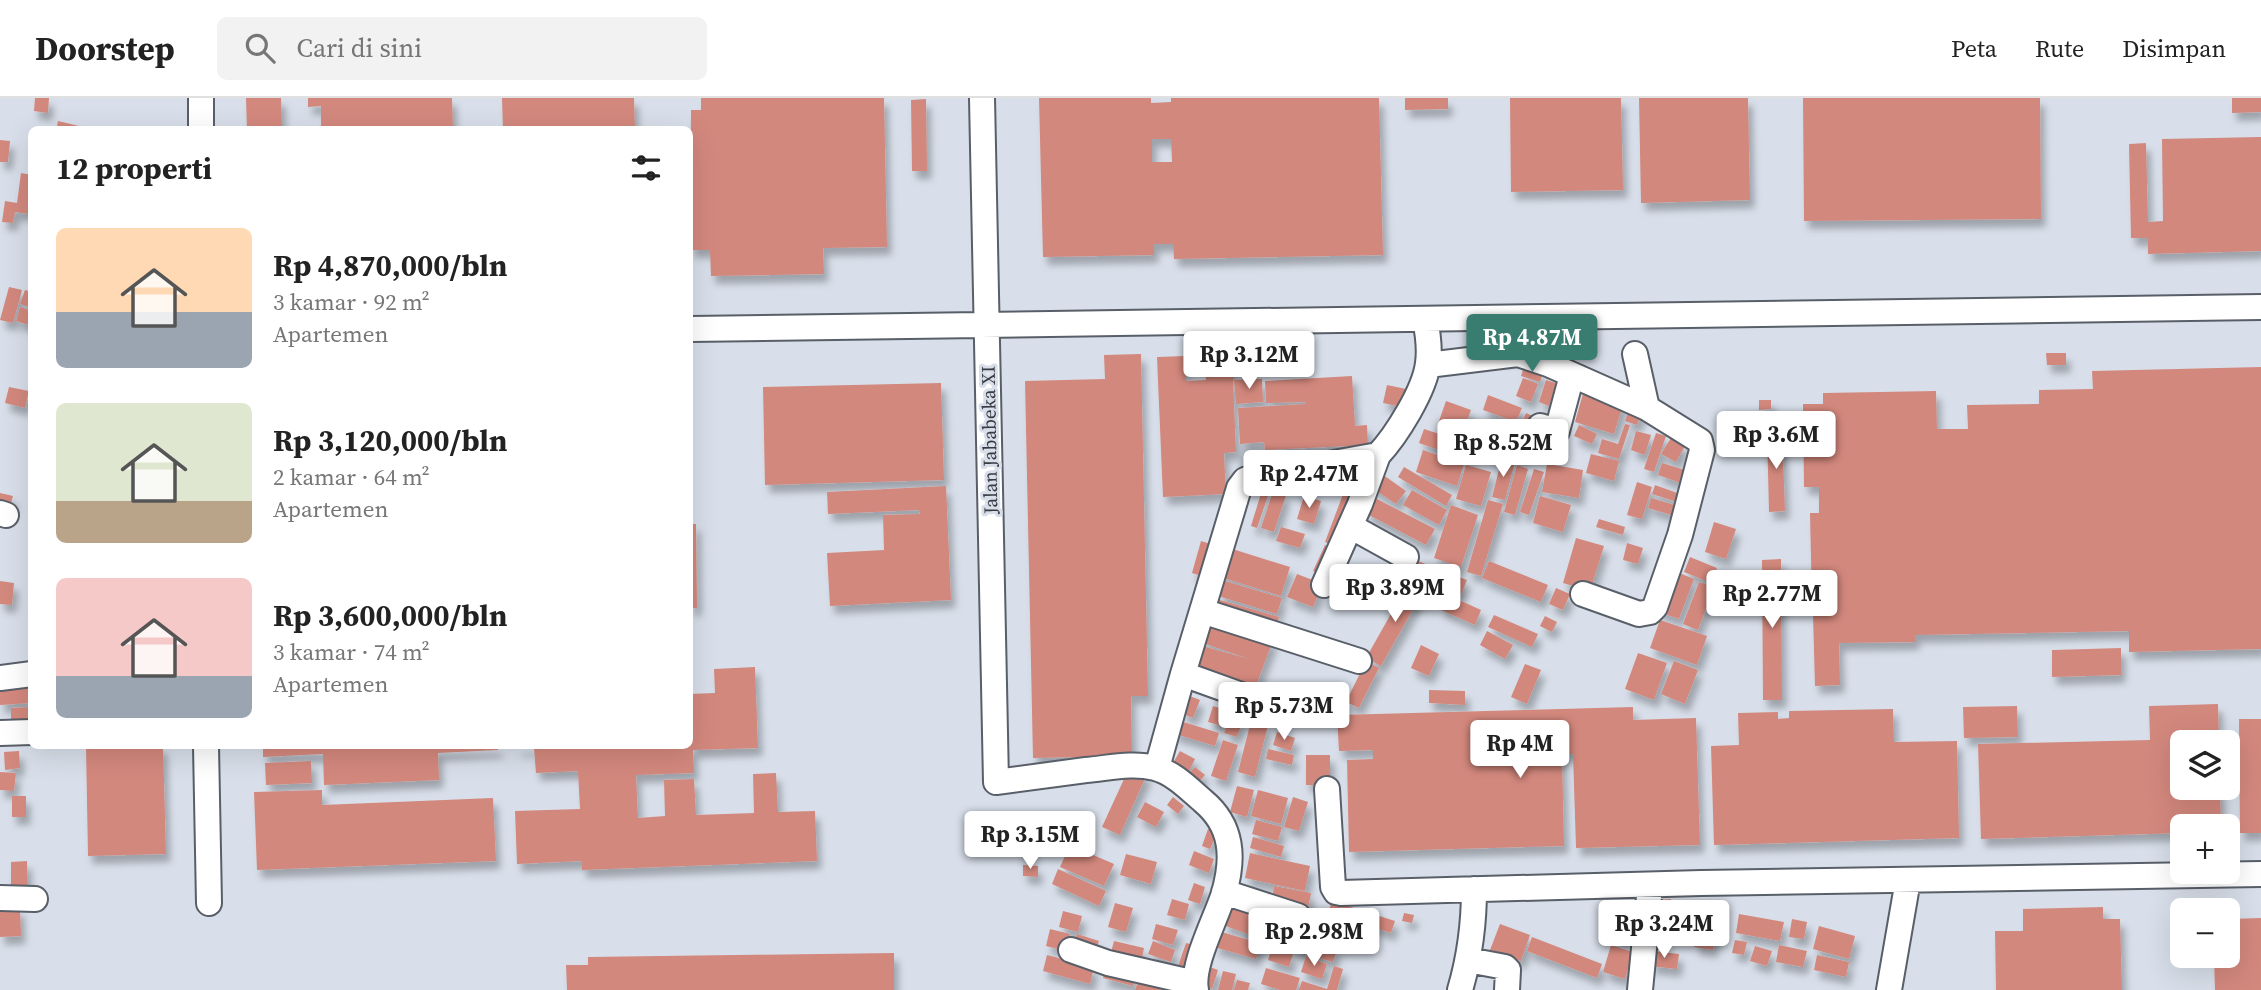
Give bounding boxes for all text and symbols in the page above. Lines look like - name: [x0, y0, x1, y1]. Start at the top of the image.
- search box: [217, 17, 707, 80]
- text: Doorstep: [35, 26, 175, 71]
- icon: search: [241, 29, 279, 67]
- text: Cari di sini: [297, 30, 422, 66]
- text: Peta: [1951, 32, 1997, 65]
- text: Rute: [2035, 32, 2084, 65]
- text: Disimpan: [2122, 32, 2226, 65]
- text: 12 properti: [56, 148, 212, 189]
- icon: filters: [627, 149, 665, 187]
- text: Rp 4,870,000/bln: [273, 245, 508, 286]
- icon: home: [112, 256, 196, 340]
- text: 3 kamar · 92 m²: [273, 286, 430, 318]
- pin: Rp 4.87M: [1460, 314, 1604, 374]
- text: Apartemen: [273, 318, 388, 350]
- text: Rp 4.87M: [1482, 321, 1582, 353]
- pin: Rp 3.12M: [1177, 331, 1321, 391]
- text: Rp 3.12M: [1199, 338, 1299, 370]
- street label: Jalan Jababeka XI: [975, 366, 1003, 515]
- pin: Rp 3.6M: [1711, 412, 1841, 471]
- text: Rp 3.6M: [1733, 418, 1819, 450]
- text: Rp 3,120,000/bln: [273, 420, 508, 461]
- pin: Rp 8.52M: [1431, 420, 1575, 479]
- text: Rp 8.52M: [1453, 426, 1553, 458]
- icon: home: [112, 431, 196, 515]
- pin: Rp 2.47M: [1237, 450, 1381, 510]
- text: Rp 2.47M: [1259, 457, 1359, 489]
- text: 2 kamar · 64 m²: [273, 461, 430, 493]
- text: Apartemen: [273, 493, 388, 525]
- pin: Rp 3.89M: [1323, 564, 1467, 624]
- pin: Rp 2.77M: [1700, 570, 1844, 630]
- text: Rp 3.89M: [1345, 571, 1445, 603]
- text: Rp 2.77M: [1722, 577, 1822, 609]
- text: Rp 3,600,000/bln: [273, 595, 508, 636]
- icon: home: [112, 606, 196, 690]
- text: 3 kamar · 74 m²: [273, 636, 430, 668]
- text: Apartemen: [273, 668, 388, 700]
- pin: Rp 5.73M: [1212, 682, 1356, 742]
- text: Rp 5.73M: [1234, 689, 1334, 721]
- pin: Rp 4M: [1471, 720, 1569, 780]
- text: Rp 4M: [1486, 727, 1554, 759]
- map controls: [2170, 730, 2240, 968]
- button: layers: [2170, 730, 2240, 800]
- pin: Rp 3.15M: [958, 812, 1102, 871]
- button: +: [2170, 814, 2240, 884]
- text: Rp 3.15M: [980, 818, 1080, 850]
- button: −: [2170, 898, 2240, 968]
- pin: Rp 3.24M: [1592, 900, 1736, 960]
- text: Rp 3.24M: [1614, 907, 1714, 939]
- pin: Rp 2.98M: [1242, 908, 1386, 968]
- text: Rp 2.98M: [1264, 915, 1364, 947]

